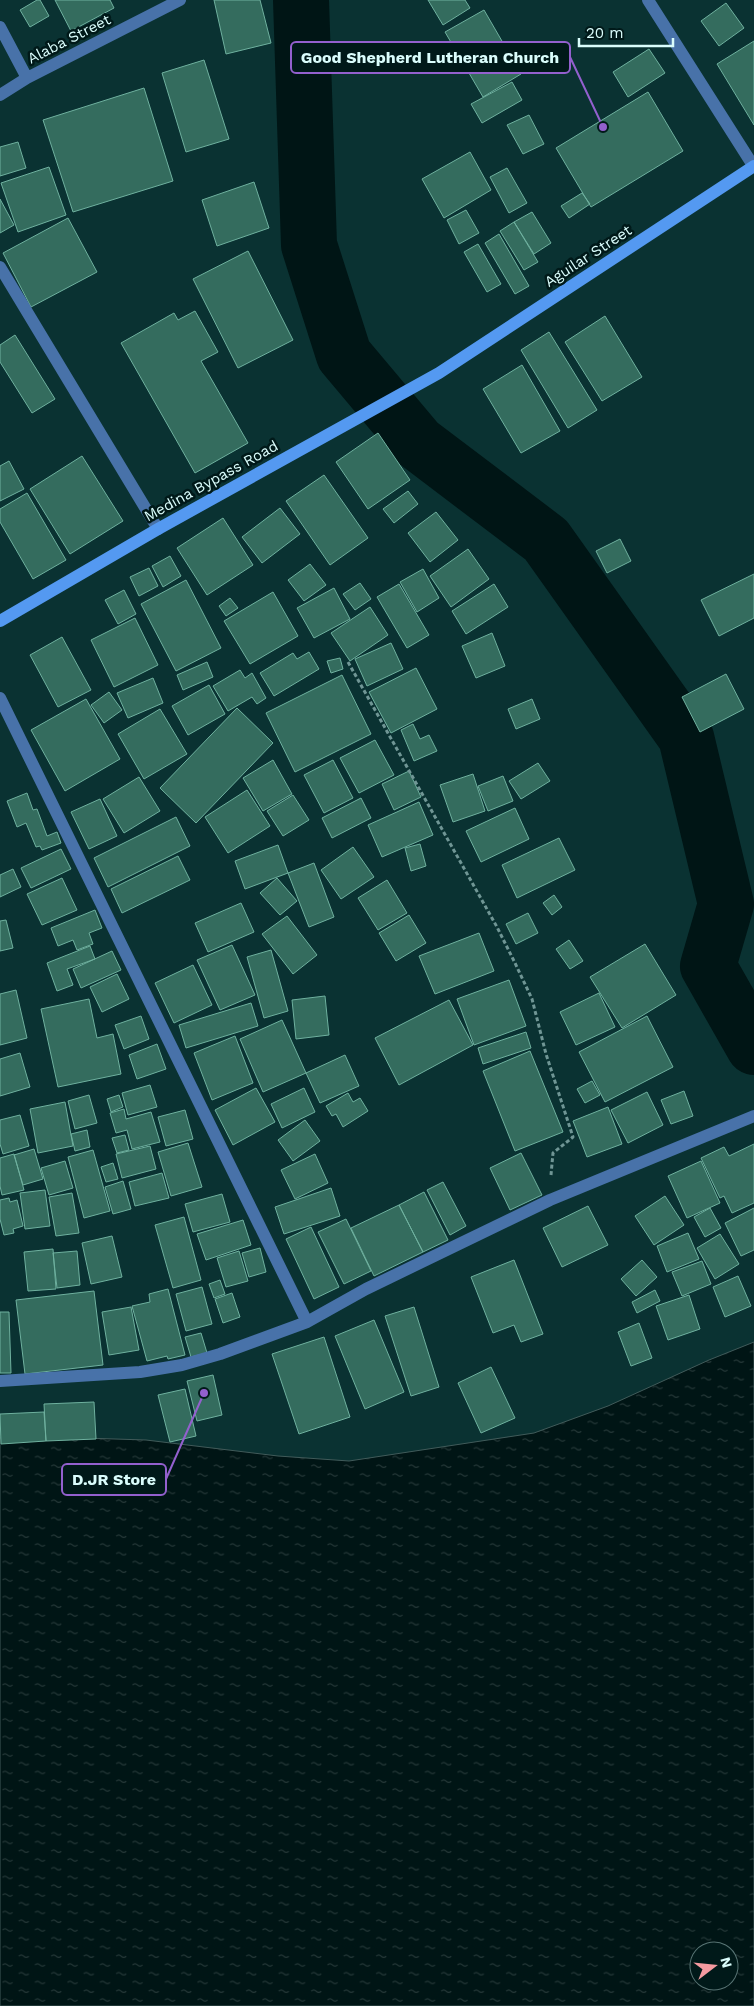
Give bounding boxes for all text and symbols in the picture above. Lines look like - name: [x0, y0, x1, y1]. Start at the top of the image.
- street label: Alaba Street: [24, 10, 114, 68]
- scale bar: [579, 15, 673, 47]
- text: 20 m: [586, 24, 624, 42]
- callout: Good Shepherd Lutheran Church: [291, 42, 570, 73]
- text: Good Shepherd Lutheran Church: [301, 48, 559, 67]
- street label: Aguilar Street: [541, 221, 636, 291]
- street label: Medina Bypass Road: [141, 437, 281, 525]
- callout: D.JR Store: [62, 1464, 166, 1495]
- text: D.JR Store: [72, 1470, 156, 1489]
- north arrow: [689, 1941, 739, 1991]
- text: N: [717, 1955, 736, 1970]

